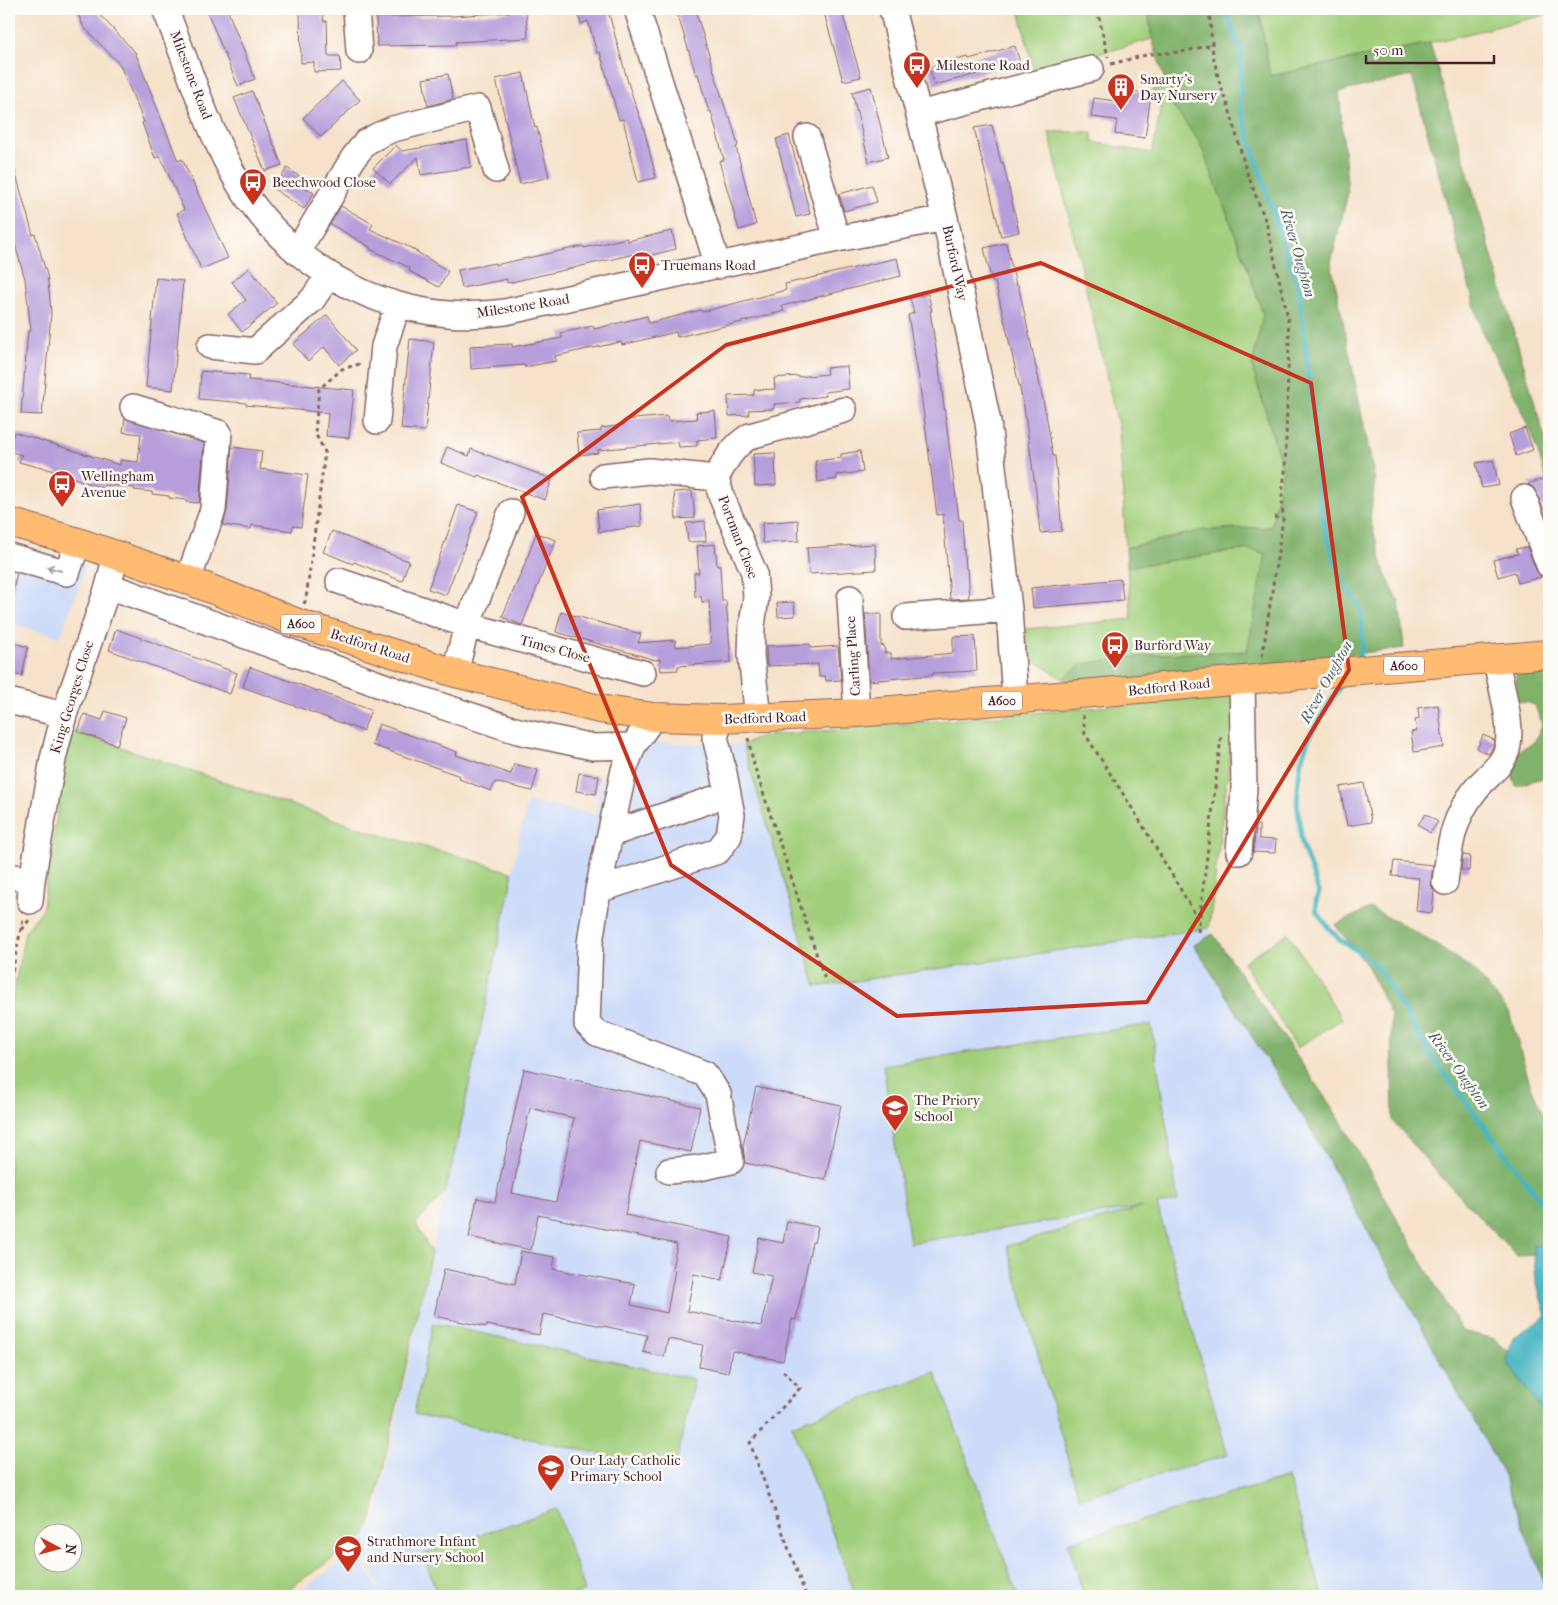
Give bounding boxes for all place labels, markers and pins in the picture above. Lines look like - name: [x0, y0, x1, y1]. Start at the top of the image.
- bus stop icon: Milestone Road: [902, 50, 932, 89]
- place label: Milestone Road: [936, 57, 1030, 74]
- place label: Smarty's Day Nursery: [1140, 71, 1218, 104]
- building icon: Smarty's Day Nursery: [1106, 72, 1136, 111]
- bus stop icon: Beechwood Close: [238, 167, 268, 206]
- place label: Beechwood Close: [272, 174, 376, 191]
- bus stop icon: Truemans Road: [627, 250, 657, 289]
- place label: Truemans Road: [661, 257, 756, 274]
- place label: Wellingham Avenue: [80, 468, 155, 501]
- bus stop icon: Wellingham Avenue: [47, 469, 77, 508]
- bus stop icon: Burford Way: [1100, 630, 1130, 669]
- place label: Burford Way: [1134, 637, 1212, 654]
- place label: The Priory School: [914, 1092, 981, 1125]
- school or university icon: The Priory School: [880, 1093, 910, 1132]
- place label: Our Lady Catholic Primary School: [570, 1452, 681, 1485]
- school or university icon: Our Lady Catholic Primary School: [536, 1453, 566, 1492]
- place label: Strathmore Infant and Nursery School: [367, 1533, 484, 1566]
- school or university icon: Strathmore Infant and Nursery School: [333, 1534, 363, 1573]

